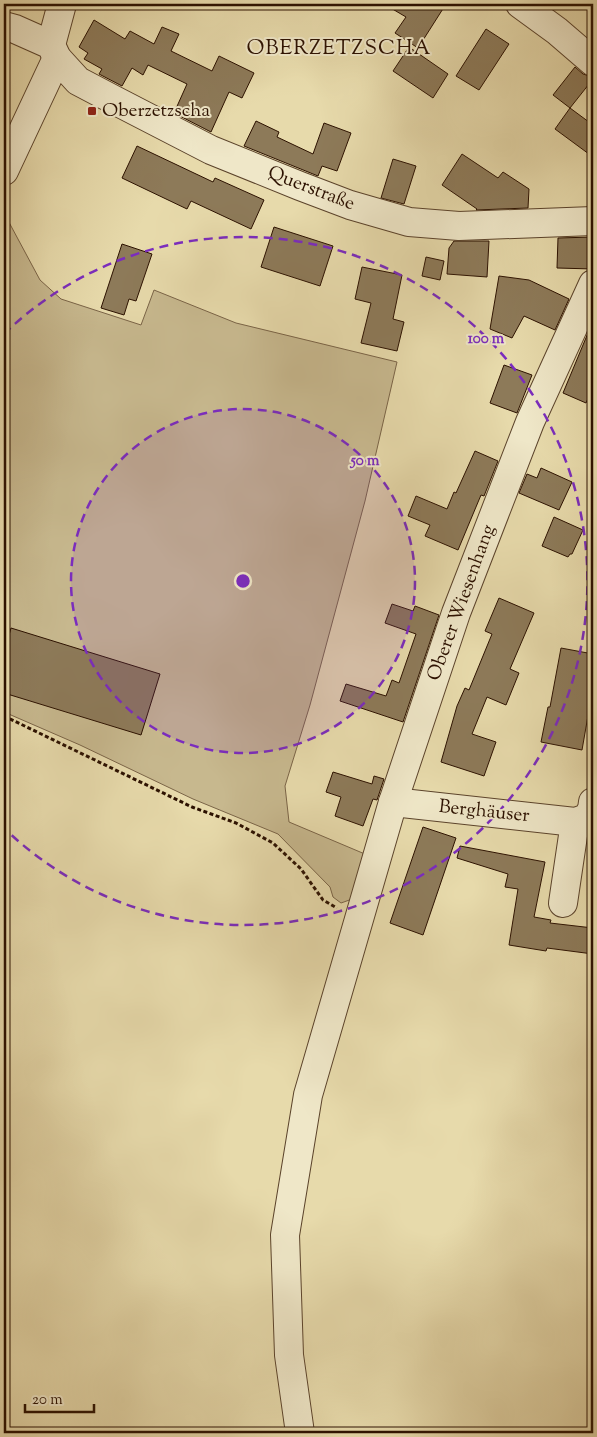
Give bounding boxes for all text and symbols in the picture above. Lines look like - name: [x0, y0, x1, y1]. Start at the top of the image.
- district label: OBERZETZSCHA: [246, 34, 432, 64]
- place label: Oberzetzscha: [102, 98, 210, 125]
- marker: Oberzetzscha: [86, 105, 98, 117]
- street label: Querstraße: [263, 160, 359, 218]
- text: 100 m: [468, 329, 505, 350]
- text: 50 m: [350, 451, 380, 472]
- street label: Oberer Wiesenhang: [421, 521, 503, 685]
- centre of rings: [234, 572, 252, 590]
- street label: Berghäuser: [437, 794, 531, 830]
- scale bar: [25, 1382, 94, 1414]
- text: 20 m: [32, 1390, 63, 1411]

